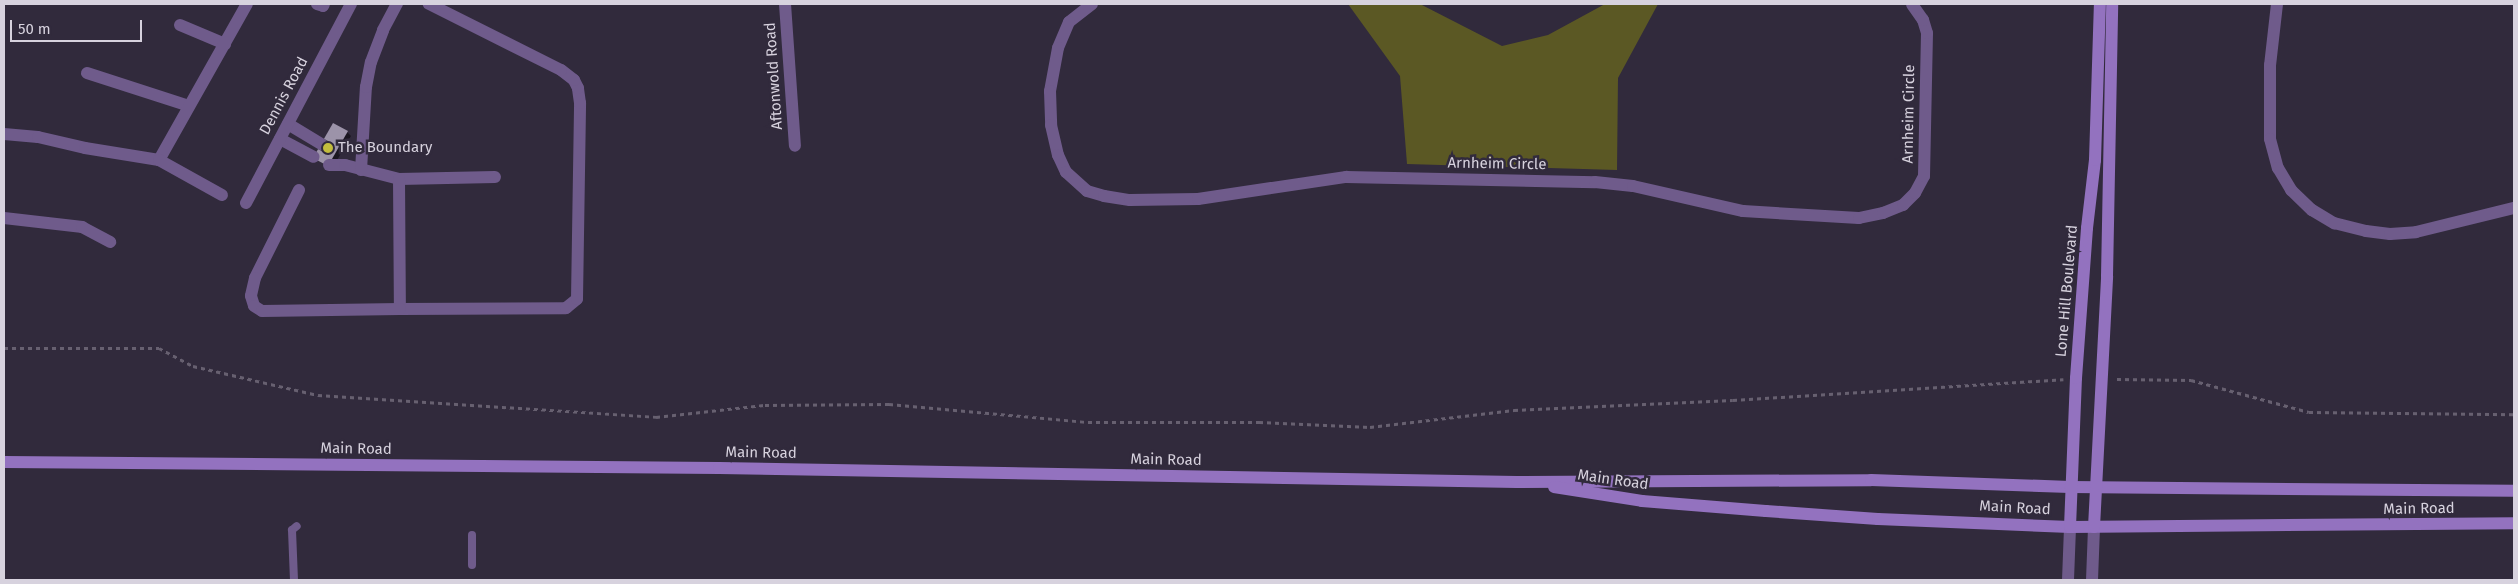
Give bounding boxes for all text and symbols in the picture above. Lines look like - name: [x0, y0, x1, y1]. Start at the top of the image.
- scale bar: [12, 10, 145, 42]
- text: 50 m: [18, 20, 51, 38]
- street label: Aftonwold Road: [761, 22, 787, 130]
- street label: Dennis Road: [256, 54, 312, 138]
- street label: Arnheim Circle: [1899, 64, 1919, 164]
- place label: The Boundary: [338, 139, 432, 157]
- marker: The Boundary: [322, 142, 334, 154]
- street label: Arnheim Circle: [1447, 154, 1547, 174]
- street label: Lone Hill Boulevard: [2052, 224, 2082, 358]
- street label: Main Road: [320, 439, 392, 459]
- street label: Main Road: [725, 443, 797, 463]
- street label: Main Road: [1130, 450, 1202, 470]
- street label: Main Road: [1576, 466, 1650, 494]
- street label: Main Road: [1979, 497, 2051, 519]
- street label: Main Road: [2383, 499, 2455, 519]

